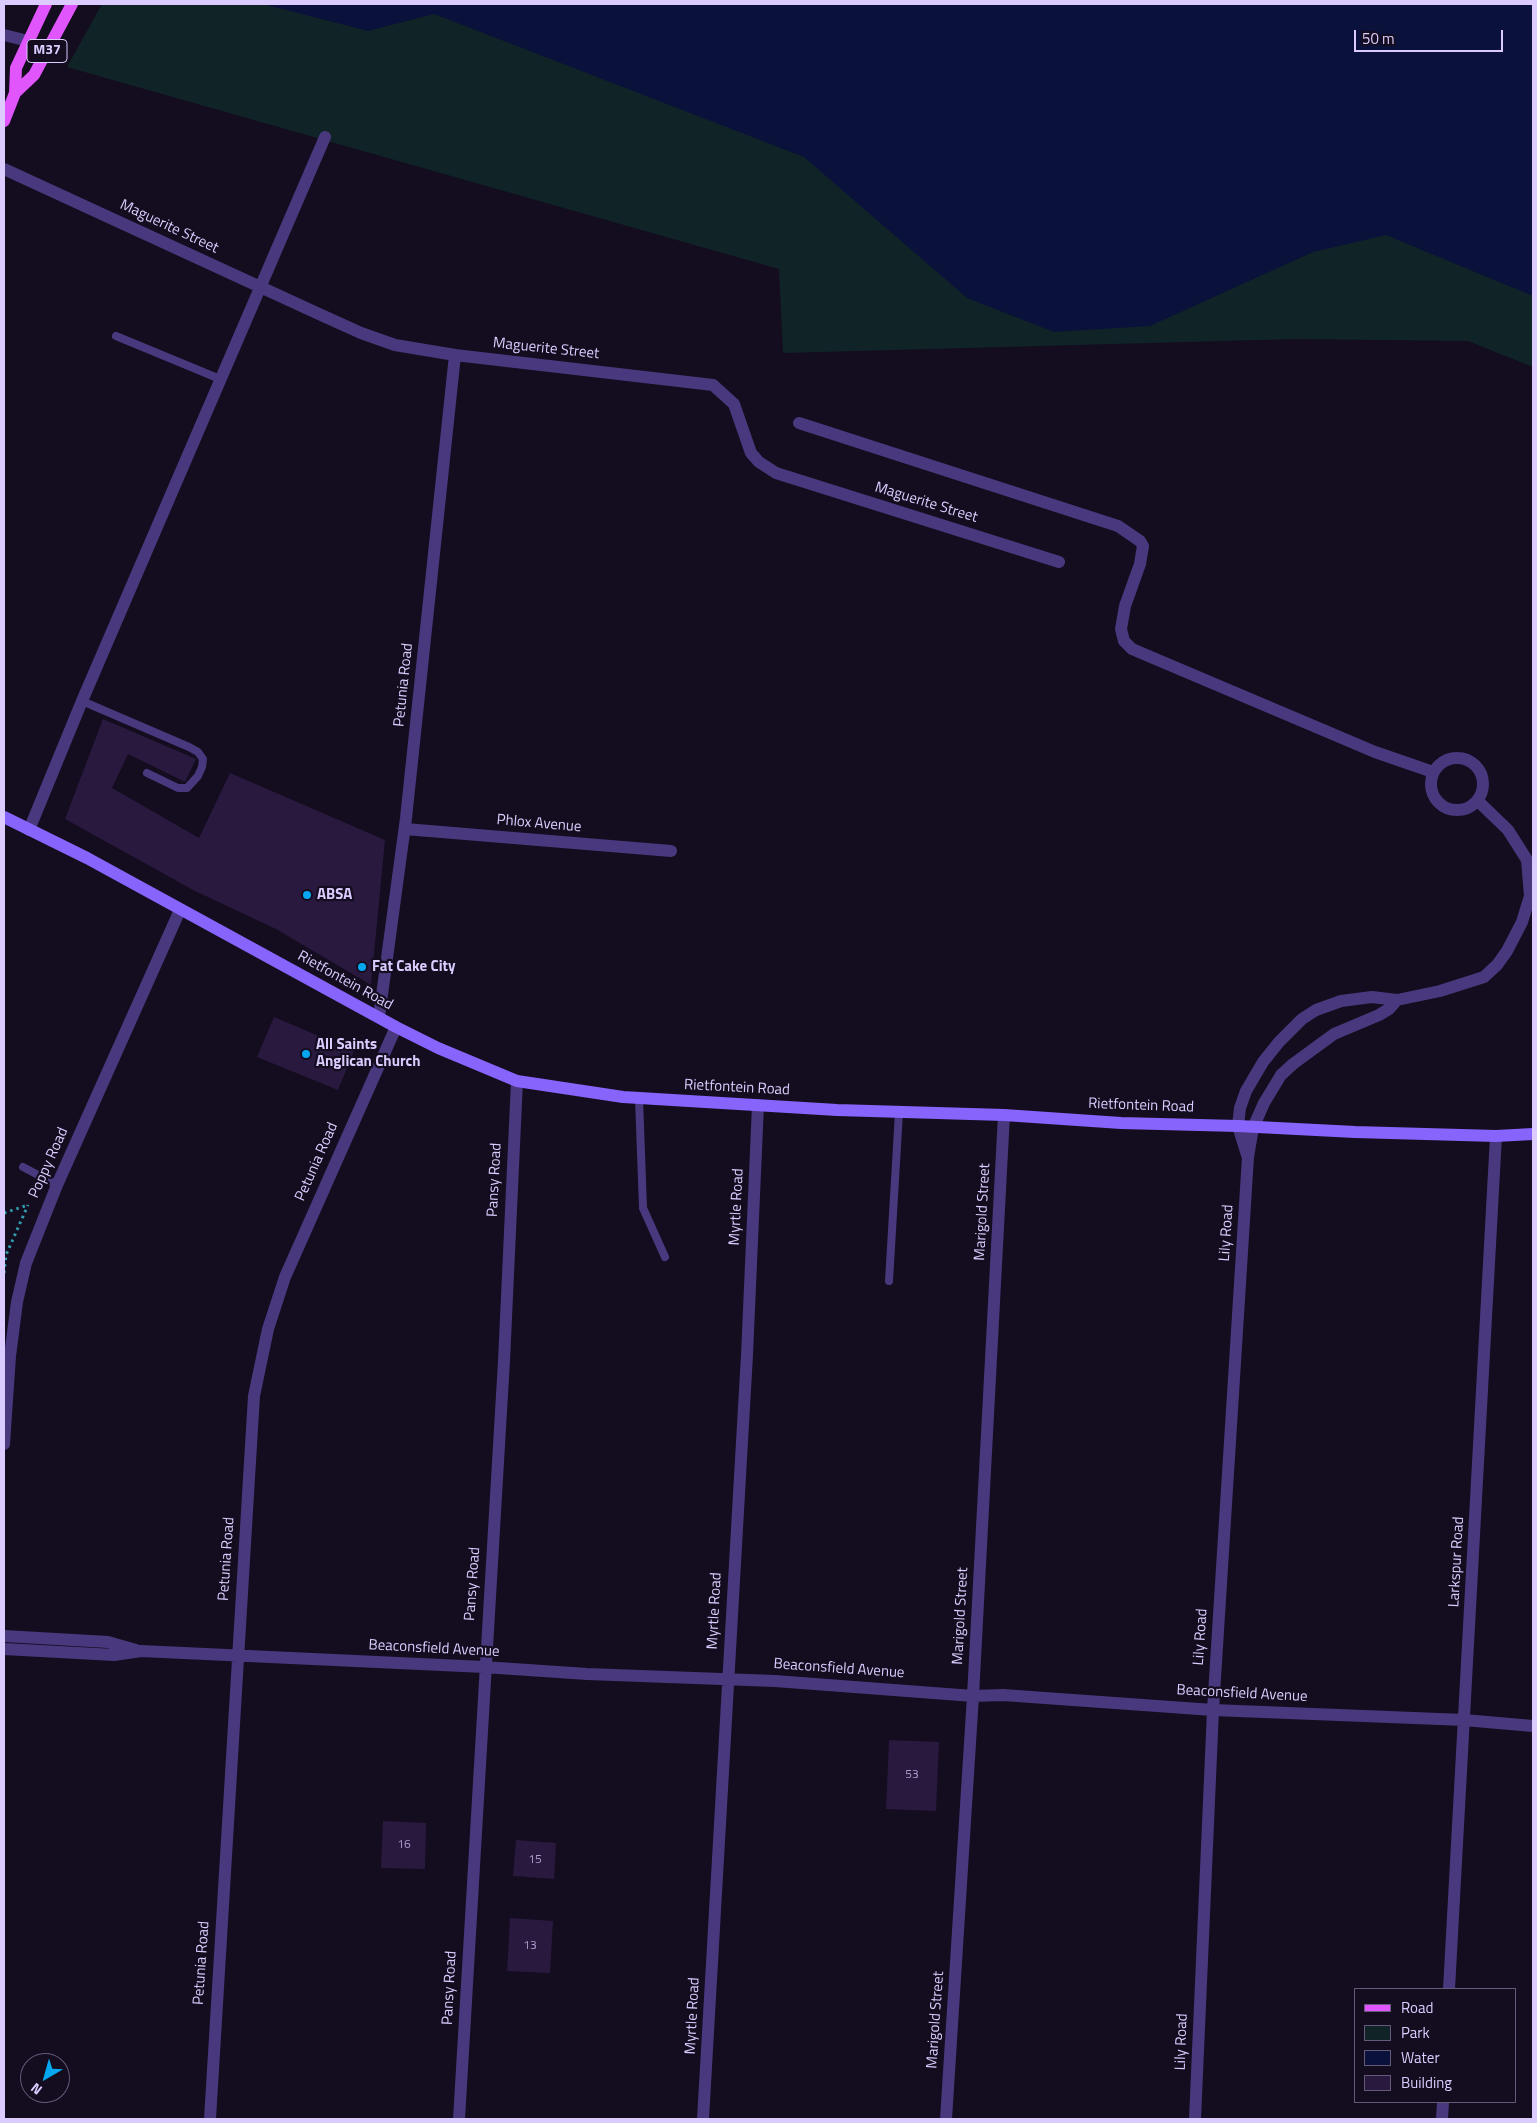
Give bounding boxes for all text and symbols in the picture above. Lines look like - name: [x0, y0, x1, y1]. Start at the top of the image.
- scale bar: [1357, 20, 1506, 52]
- text: 50 m: [1362, 27, 1395, 50]
- road number: M37: [27, 40, 67, 62]
- street label: Maguerite Street: [117, 196, 221, 258]
- street label: Maguerite Street: [492, 334, 600, 364]
- street label: Maguerite Street: [872, 479, 980, 527]
- street label: Petunia Road: [391, 642, 417, 728]
- street label: Phlox Avenue: [496, 811, 582, 837]
- place label: ABSA: [317, 886, 352, 904]
- marker: ABSA: [301, 889, 313, 901]
- street label: Rietfontein Road: [294, 947, 396, 1015]
- place label: Fat Cake City: [372, 958, 455, 976]
- marker: Fat Cake City: [356, 961, 368, 973]
- place label: All Saints Anglican Church: [316, 1036, 421, 1071]
- marker: All Saints Anglican Church: [300, 1048, 312, 1060]
- street label: Rietfontein Road: [684, 1076, 790, 1100]
- street label: Rietfontein Road: [1088, 1095, 1194, 1117]
- street label: Petunia Road: [292, 1120, 342, 1204]
- street label: Poppy Road: [25, 1125, 73, 1201]
- street label: Pansy Road: [484, 1142, 506, 1218]
- street label: Marigold Street: [971, 1163, 995, 1261]
- street label: Myrtle Road: [726, 1168, 748, 1246]
- street label: Lily Road: [1216, 1204, 1238, 1262]
- street label: Petunia Road: [215, 1516, 239, 1602]
- street label: Larkspur Road: [1446, 1516, 1468, 1608]
- street label: Pansy Road: [461, 1546, 485, 1622]
- street label: Marigold Street: [949, 1567, 973, 1665]
- street label: Myrtle Road: [704, 1572, 726, 1650]
- street label: Lily Road: [1190, 1608, 1212, 1666]
- street label: Beaconsfield Avenue: [368, 1637, 500, 1661]
- street label: Beaconsfield Avenue: [773, 1655, 905, 1683]
- street label: Beaconsfield Avenue: [1176, 1682, 1308, 1706]
- house number: 53: [905, 1768, 919, 1782]
- house number: 16: [397, 1838, 411, 1852]
- house number: 15: [528, 1853, 542, 1867]
- street label: Petunia Road: [190, 1920, 214, 2006]
- house number: 13: [523, 1939, 537, 1953]
- street label: Pansy Road: [439, 1950, 461, 2026]
- street label: Marigold Street: [924, 1971, 948, 2069]
- street label: Myrtle Road: [682, 1977, 704, 2055]
- legend: [1354, 1988, 1517, 2103]
- text: Road: [1401, 1996, 1433, 2019]
- street label: Lily Road: [1172, 2013, 1192, 2071]
- text: Park: [1401, 2021, 1430, 2044]
- text: Water: [1401, 2046, 1440, 2069]
- north arrow: [20, 2053, 70, 2103]
- text: Building: [1401, 2071, 1452, 2094]
- text: N: [26, 2078, 46, 2101]

